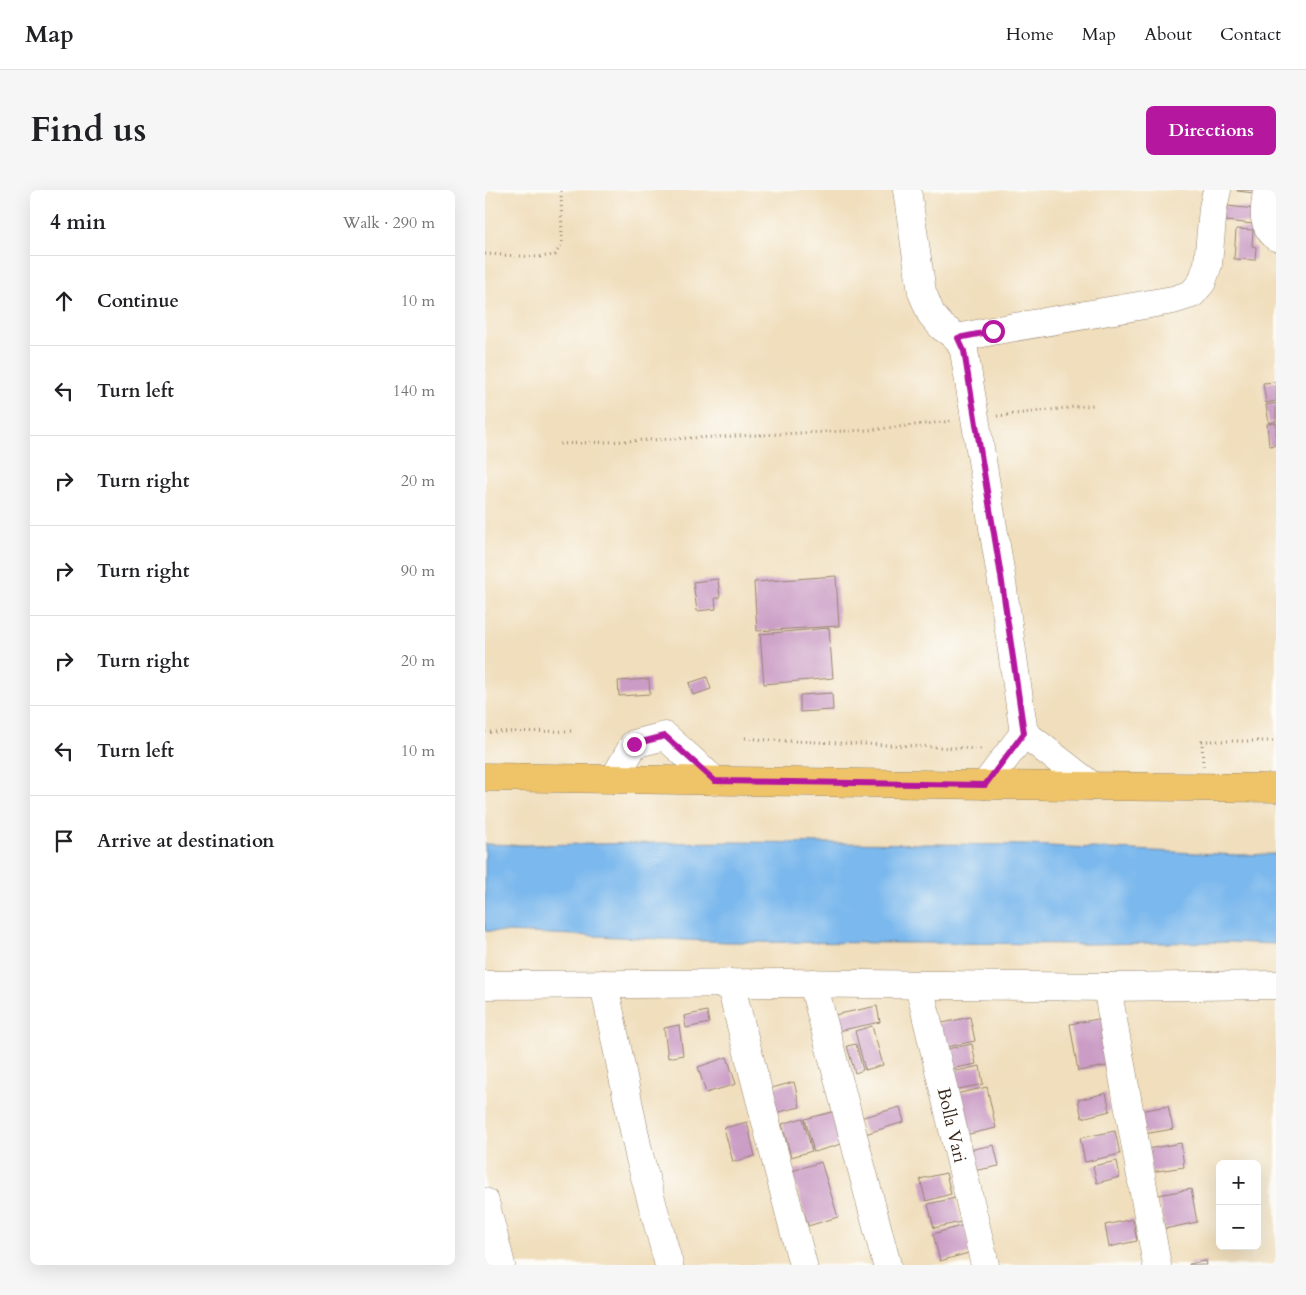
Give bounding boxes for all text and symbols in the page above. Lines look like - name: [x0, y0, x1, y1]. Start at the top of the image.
- text: Map: [25, 18, 74, 51]
- text: Home: [1006, 22, 1054, 47]
- text: Map: [1082, 22, 1116, 47]
- text: About: [1144, 22, 1192, 47]
- text: Contact: [1220, 22, 1281, 47]
- text: Find us: [30, 106, 146, 154]
- button: Directions: [1146, 106, 1276, 155]
- text: 4 min: [50, 208, 106, 237]
- text: Walk · 290 m: [343, 212, 435, 234]
- icon: ahead: [50, 287, 78, 315]
- text: Continue: [97, 288, 179, 314]
- text: 10 m: [401, 290, 435, 312]
- route start: [982, 320, 1005, 343]
- icon: left: [50, 377, 78, 405]
- text: Turn left: [97, 378, 174, 404]
- text: 140 m: [393, 380, 435, 402]
- icon: right: [50, 467, 78, 495]
- text: Turn right: [97, 468, 189, 494]
- text: 20 m: [401, 470, 435, 492]
- icon: right: [50, 557, 78, 585]
- text: Turn right: [97, 558, 189, 584]
- text: 90 m: [401, 560, 435, 582]
- icon: right: [50, 647, 78, 675]
- text: Turn right: [97, 648, 189, 674]
- text: 20 m: [401, 650, 435, 672]
- route end: [623, 733, 646, 756]
- icon: left: [50, 737, 78, 765]
- text: Turn left: [97, 738, 174, 764]
- text: 10 m: [401, 740, 435, 762]
- icon: arrive: [50, 827, 78, 855]
- text: Arrive at destination: [97, 828, 274, 854]
- street label: Bolla Vari: [931, 1085, 973, 1165]
- map controls: [1216, 1160, 1261, 1250]
- button: +: [1216, 1160, 1261, 1205]
- button: −: [1216, 1205, 1261, 1250]

